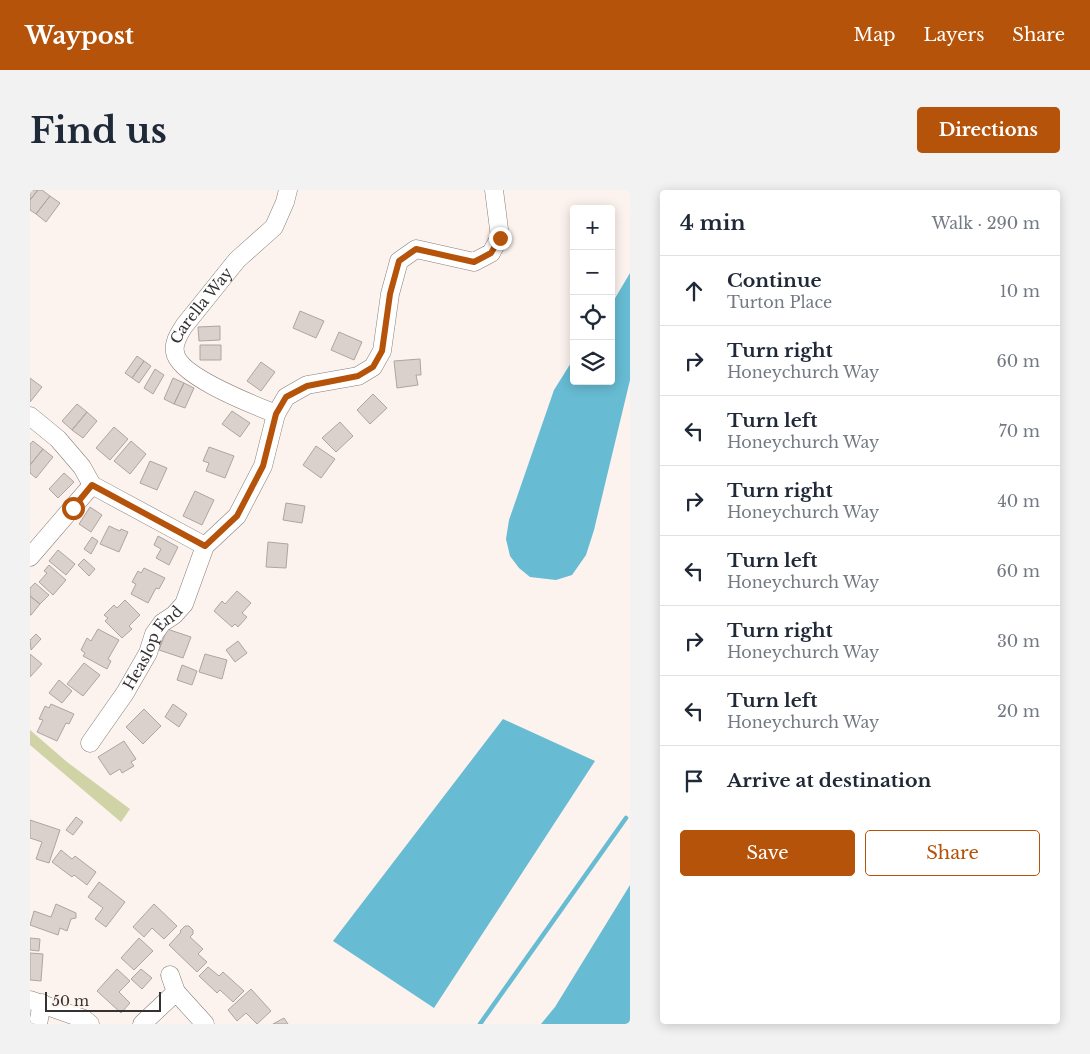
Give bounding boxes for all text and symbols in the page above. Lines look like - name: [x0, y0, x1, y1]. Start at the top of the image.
- text: Waypost: [25, 21, 134, 50]
- text: Map: [854, 24, 895, 46]
- text: Layers: [923, 24, 984, 46]
- text: Share: [1012, 24, 1065, 46]
- button: Directions: [917, 107, 1060, 153]
- text: Find us: [30, 109, 167, 152]
- map controls: [570, 205, 615, 385]
- button: +: [570, 205, 615, 250]
- text: 4 min: [680, 210, 746, 236]
- text: Walk · 290 m: [932, 213, 1040, 233]
- route end: [489, 227, 512, 250]
- button: −: [570, 250, 615, 295]
- street label: Carella Way: [166, 263, 237, 347]
- text: Continue: [727, 269, 822, 292]
- icon: ahead: [680, 277, 708, 305]
- text: 10 m: [1000, 281, 1040, 301]
- text: Turton Place: [727, 292, 832, 312]
- button: locate: [570, 295, 615, 340]
- text: Turn right: [727, 339, 833, 362]
- button: layers: [570, 340, 615, 385]
- icon: right: [680, 347, 708, 375]
- text: 60 m: [997, 351, 1040, 371]
- text: Honeychurch Way: [727, 362, 879, 382]
- text: Turn left: [727, 409, 818, 432]
- icon: left: [680, 417, 708, 445]
- text: 70 m: [999, 421, 1040, 441]
- text: Honeychurch Way: [727, 432, 879, 452]
- text: Turn right: [727, 479, 833, 502]
- icon: right: [680, 487, 708, 515]
- text: 40 m: [997, 491, 1040, 511]
- route start: [62, 497, 85, 520]
- text: Honeychurch Way: [727, 502, 879, 522]
- text: Turn left: [727, 549, 818, 572]
- icon: left: [680, 557, 708, 585]
- text: 60 m: [997, 561, 1040, 581]
- text: Honeychurch Way: [727, 572, 879, 592]
- street label: Heaslop End: [119, 602, 187, 693]
- text: Turn right: [727, 619, 833, 642]
- icon: right: [680, 627, 708, 655]
- text: 30 m: [997, 631, 1040, 651]
- text: Honeychurch Way: [727, 642, 879, 662]
- text: Turn left: [727, 689, 818, 712]
- icon: left: [680, 697, 708, 725]
- text: 20 m: [997, 701, 1040, 721]
- text: Honeychurch Way: [727, 712, 879, 732]
- icon: arrive: [680, 767, 708, 795]
- text: Arrive at destination: [727, 769, 931, 792]
- button: Save: [680, 830, 855, 876]
- button: Share: [865, 830, 1040, 876]
- scale bar: [45, 989, 161, 1012]
- text: 50 m: [52, 992, 89, 1010]

